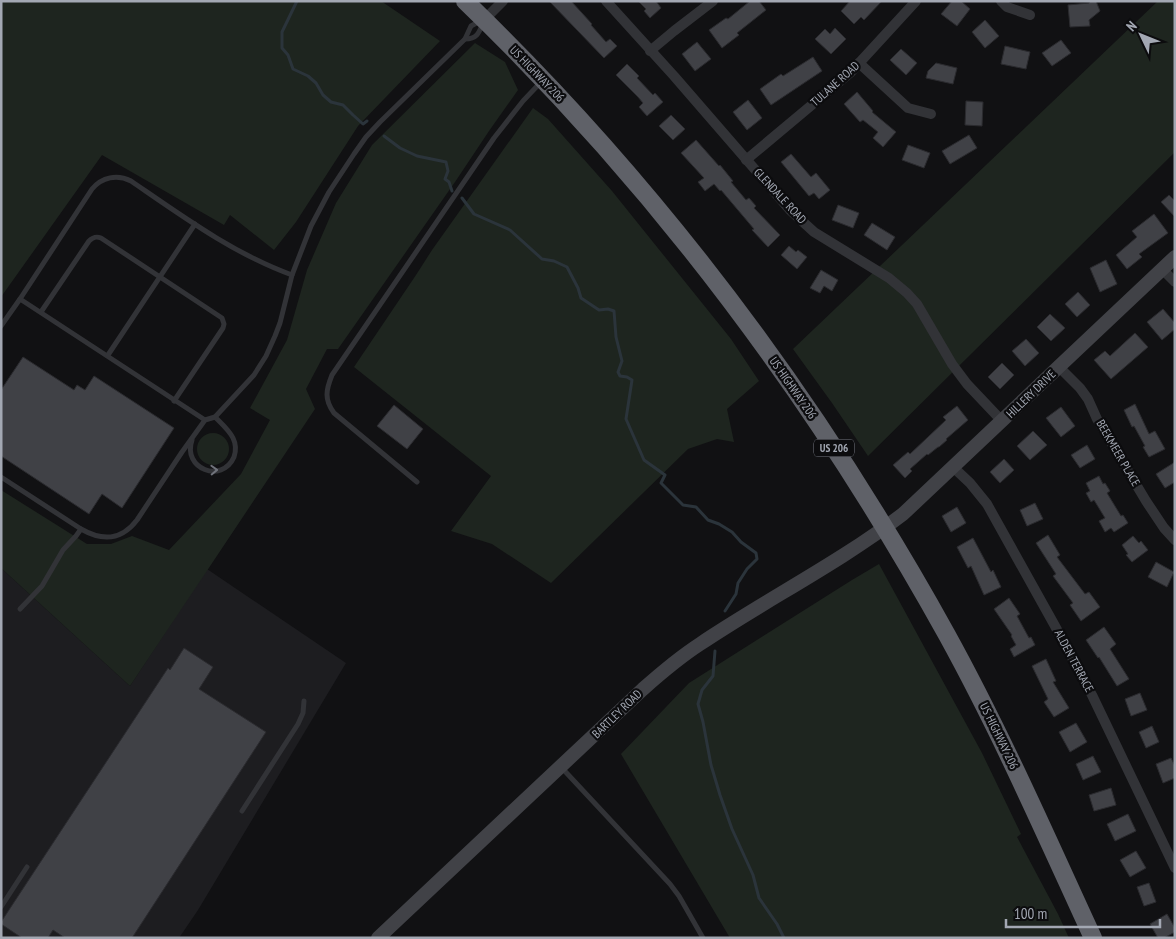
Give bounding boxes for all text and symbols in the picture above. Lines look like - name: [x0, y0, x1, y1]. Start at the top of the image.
- north arrow: [1116, 10, 1166, 60]
- text: N: [1122, 17, 1141, 35]
- street label: US HIGHWAY 206: [507, 42, 568, 105]
- street label: TULANE ROAD: [807, 58, 862, 109]
- street label: GLENDALE ROAD: [751, 165, 810, 227]
- street label: US HIGHWAY 206: [767, 354, 820, 422]
- street label: HILLERY DRIVE: [1003, 366, 1058, 421]
- street label: BEEKMEER PLACE: [1093, 417, 1144, 489]
- road number: US 206: [814, 439, 854, 456]
- one-way arrow: [210, 464, 218, 475]
- street label: ALDEN TERRACE: [1052, 627, 1097, 695]
- street label: BARTLEY ROAD: [589, 686, 645, 741]
- street label: US HIGHWAY 206: [977, 700, 1022, 772]
- scale bar: [1006, 896, 1160, 928]
- text: 100 m: [1014, 904, 1047, 923]

